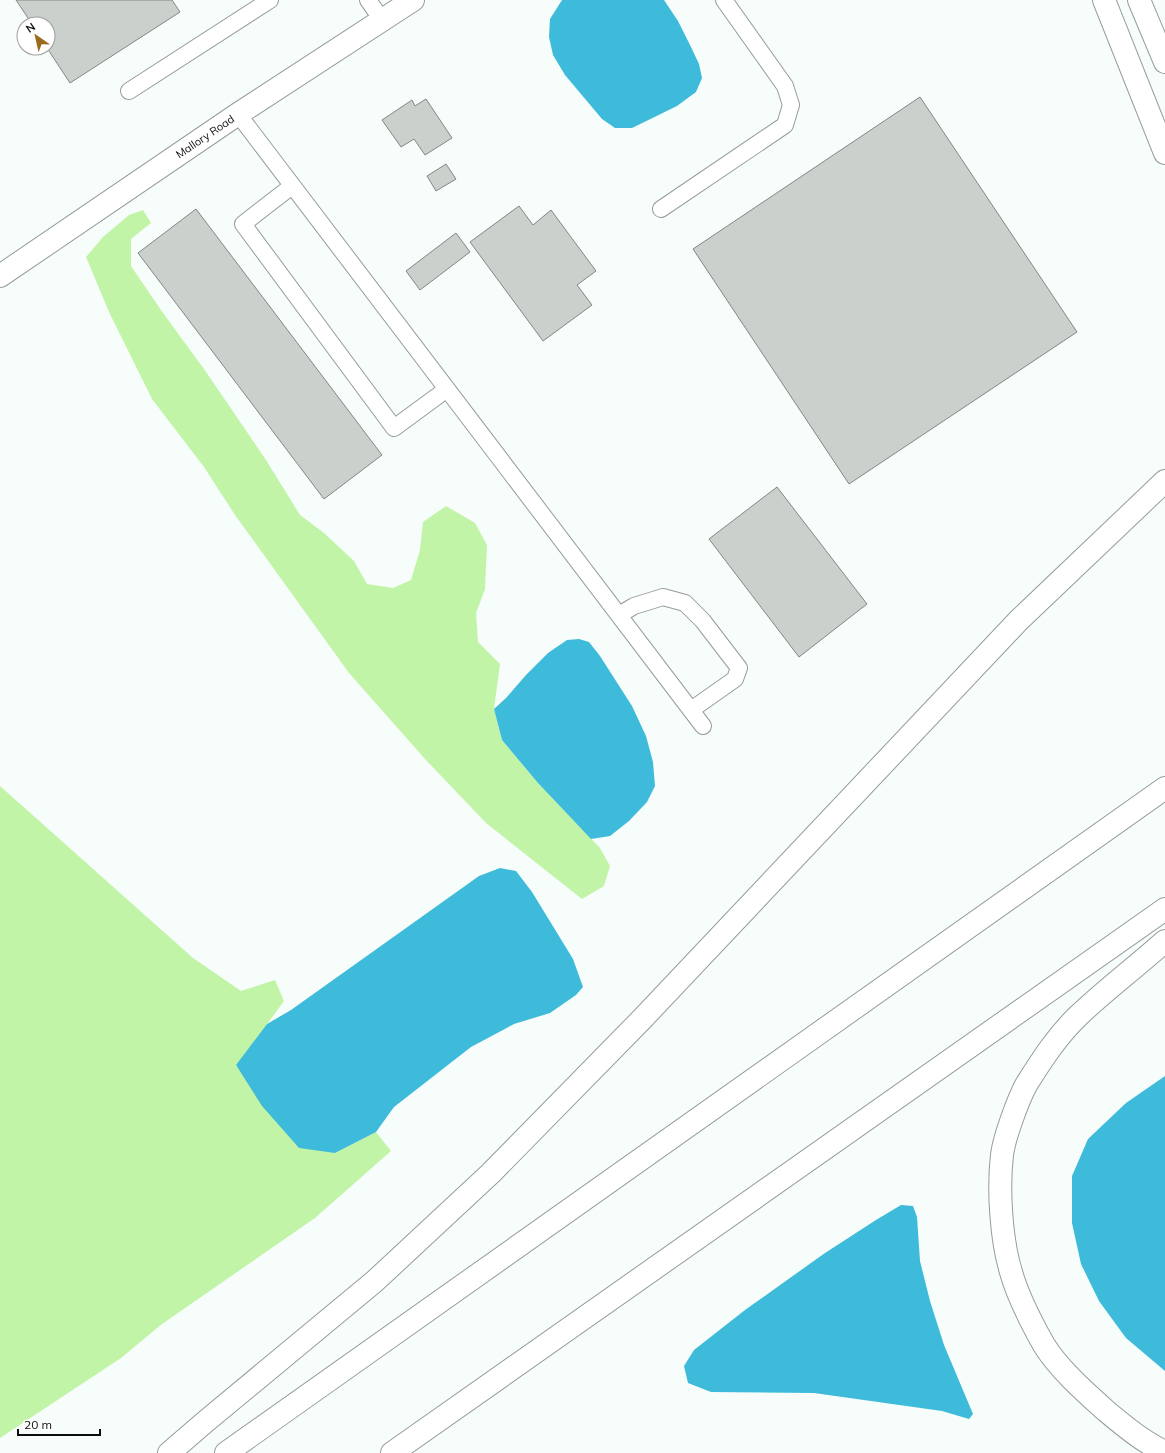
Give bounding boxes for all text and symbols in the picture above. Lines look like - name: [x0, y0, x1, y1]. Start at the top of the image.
- north arrow: [16, 16, 56, 56]
- text: N: [23, 20, 38, 36]
- street label: Mallory Road: [173, 112, 237, 161]
- scale bar: [18, 1411, 100, 1437]
- text: 20 m: [24, 1417, 52, 1432]

